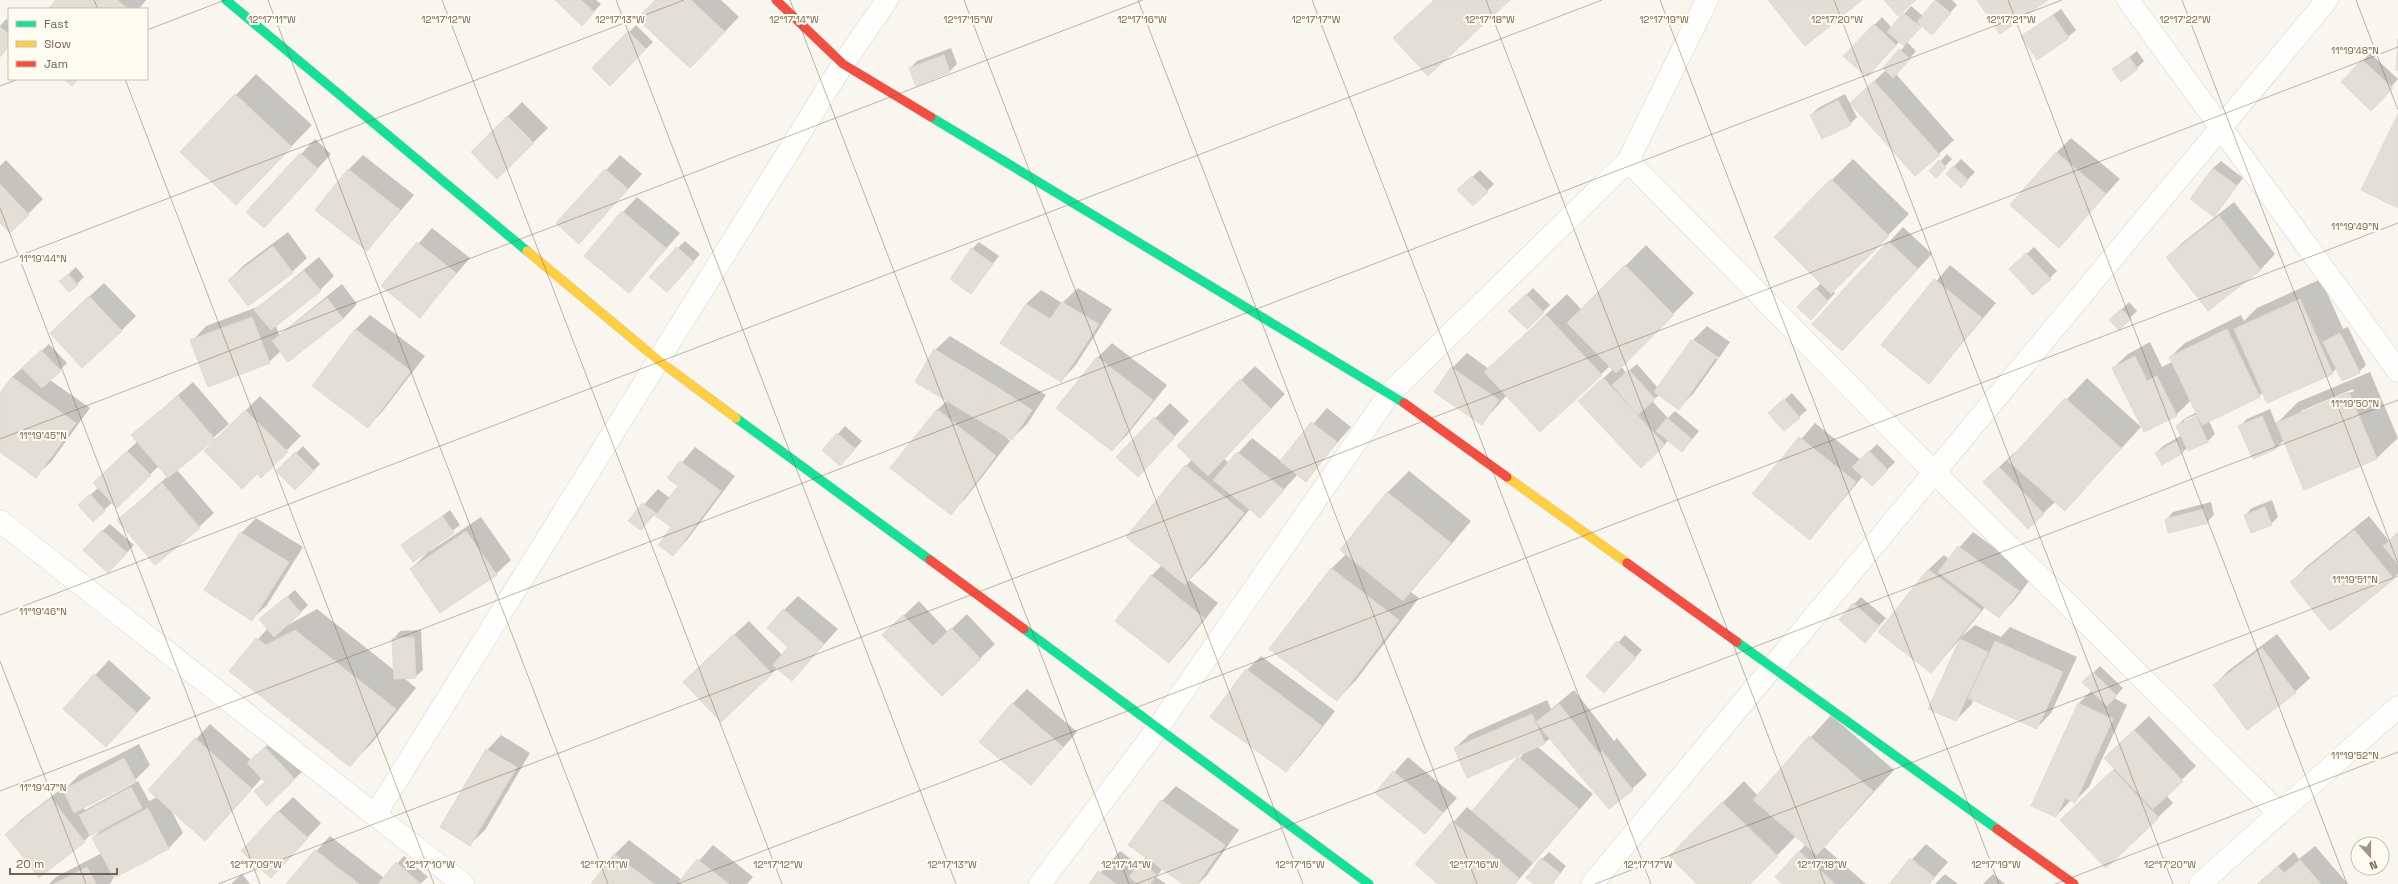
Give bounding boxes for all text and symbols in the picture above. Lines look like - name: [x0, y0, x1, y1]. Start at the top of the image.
- legend: [8, 8, 148, 80]
- text: 12°17'11"W: [248, 13, 296, 26]
- text: 12°17'12"W: [421, 13, 471, 26]
- text: 12°17'13"W: [595, 13, 645, 26]
- text: 12°17'14"W: [769, 13, 819, 26]
- text: 12°17'15"W: [943, 13, 993, 26]
- text: 12°17'16"W: [1117, 13, 1167, 26]
- text: 12°17'17"W: [1291, 13, 1341, 26]
- text: 12°17'18"W: [1465, 13, 1515, 26]
- text: 12°17'19"W: [1639, 13, 1689, 26]
- text: 12°17'20"W: [1811, 13, 1863, 26]
- text: 12°17'21"W: [1986, 13, 2036, 26]
- text: 12°17'22"W: [2159, 13, 2211, 26]
- text: Fast: [44, 16, 69, 32]
- text: Slow: [44, 36, 71, 52]
- text: 11°19'48"N: [2331, 44, 2379, 57]
- text: Jam: [44, 56, 68, 72]
- text: 11°19'49"N: [2331, 220, 2379, 233]
- text: 11°19'44"N: [19, 252, 67, 265]
- text: 11°19'50"N: [2331, 397, 2379, 410]
- text: 11°19'45"N: [19, 429, 67, 442]
- text: 11°19'51"N: [2332, 573, 2378, 586]
- text: 11°19'46"N: [19, 605, 67, 618]
- text: 11°19'52"N: [2331, 749, 2379, 762]
- text: 11°19'47"N: [19, 781, 67, 794]
- north arrow: [2350, 836, 2390, 876]
- scale bar: [10, 850, 117, 876]
- text: 20 m: [16, 856, 44, 872]
- text: N: [2368, 857, 2380, 873]
- text: 12°17'09"W: [230, 858, 282, 871]
- text: 12°17'10"W: [405, 858, 455, 871]
- text: 12°17'11"W: [580, 858, 628, 871]
- text: 12°17'12"W: [753, 858, 803, 871]
- text: 12°17'13"W: [927, 858, 977, 871]
- text: 12°17'14"W: [1101, 858, 1151, 871]
- text: 12°17'15"W: [1275, 858, 1325, 871]
- text: 12°17'16"W: [1449, 858, 1499, 871]
- text: 12°17'17"W: [1623, 858, 1673, 871]
- text: 12°17'18"W: [1797, 858, 1847, 871]
- text: 12°17'19"W: [1971, 858, 2021, 871]
- text: 12°17'20"W: [2144, 858, 2196, 871]

